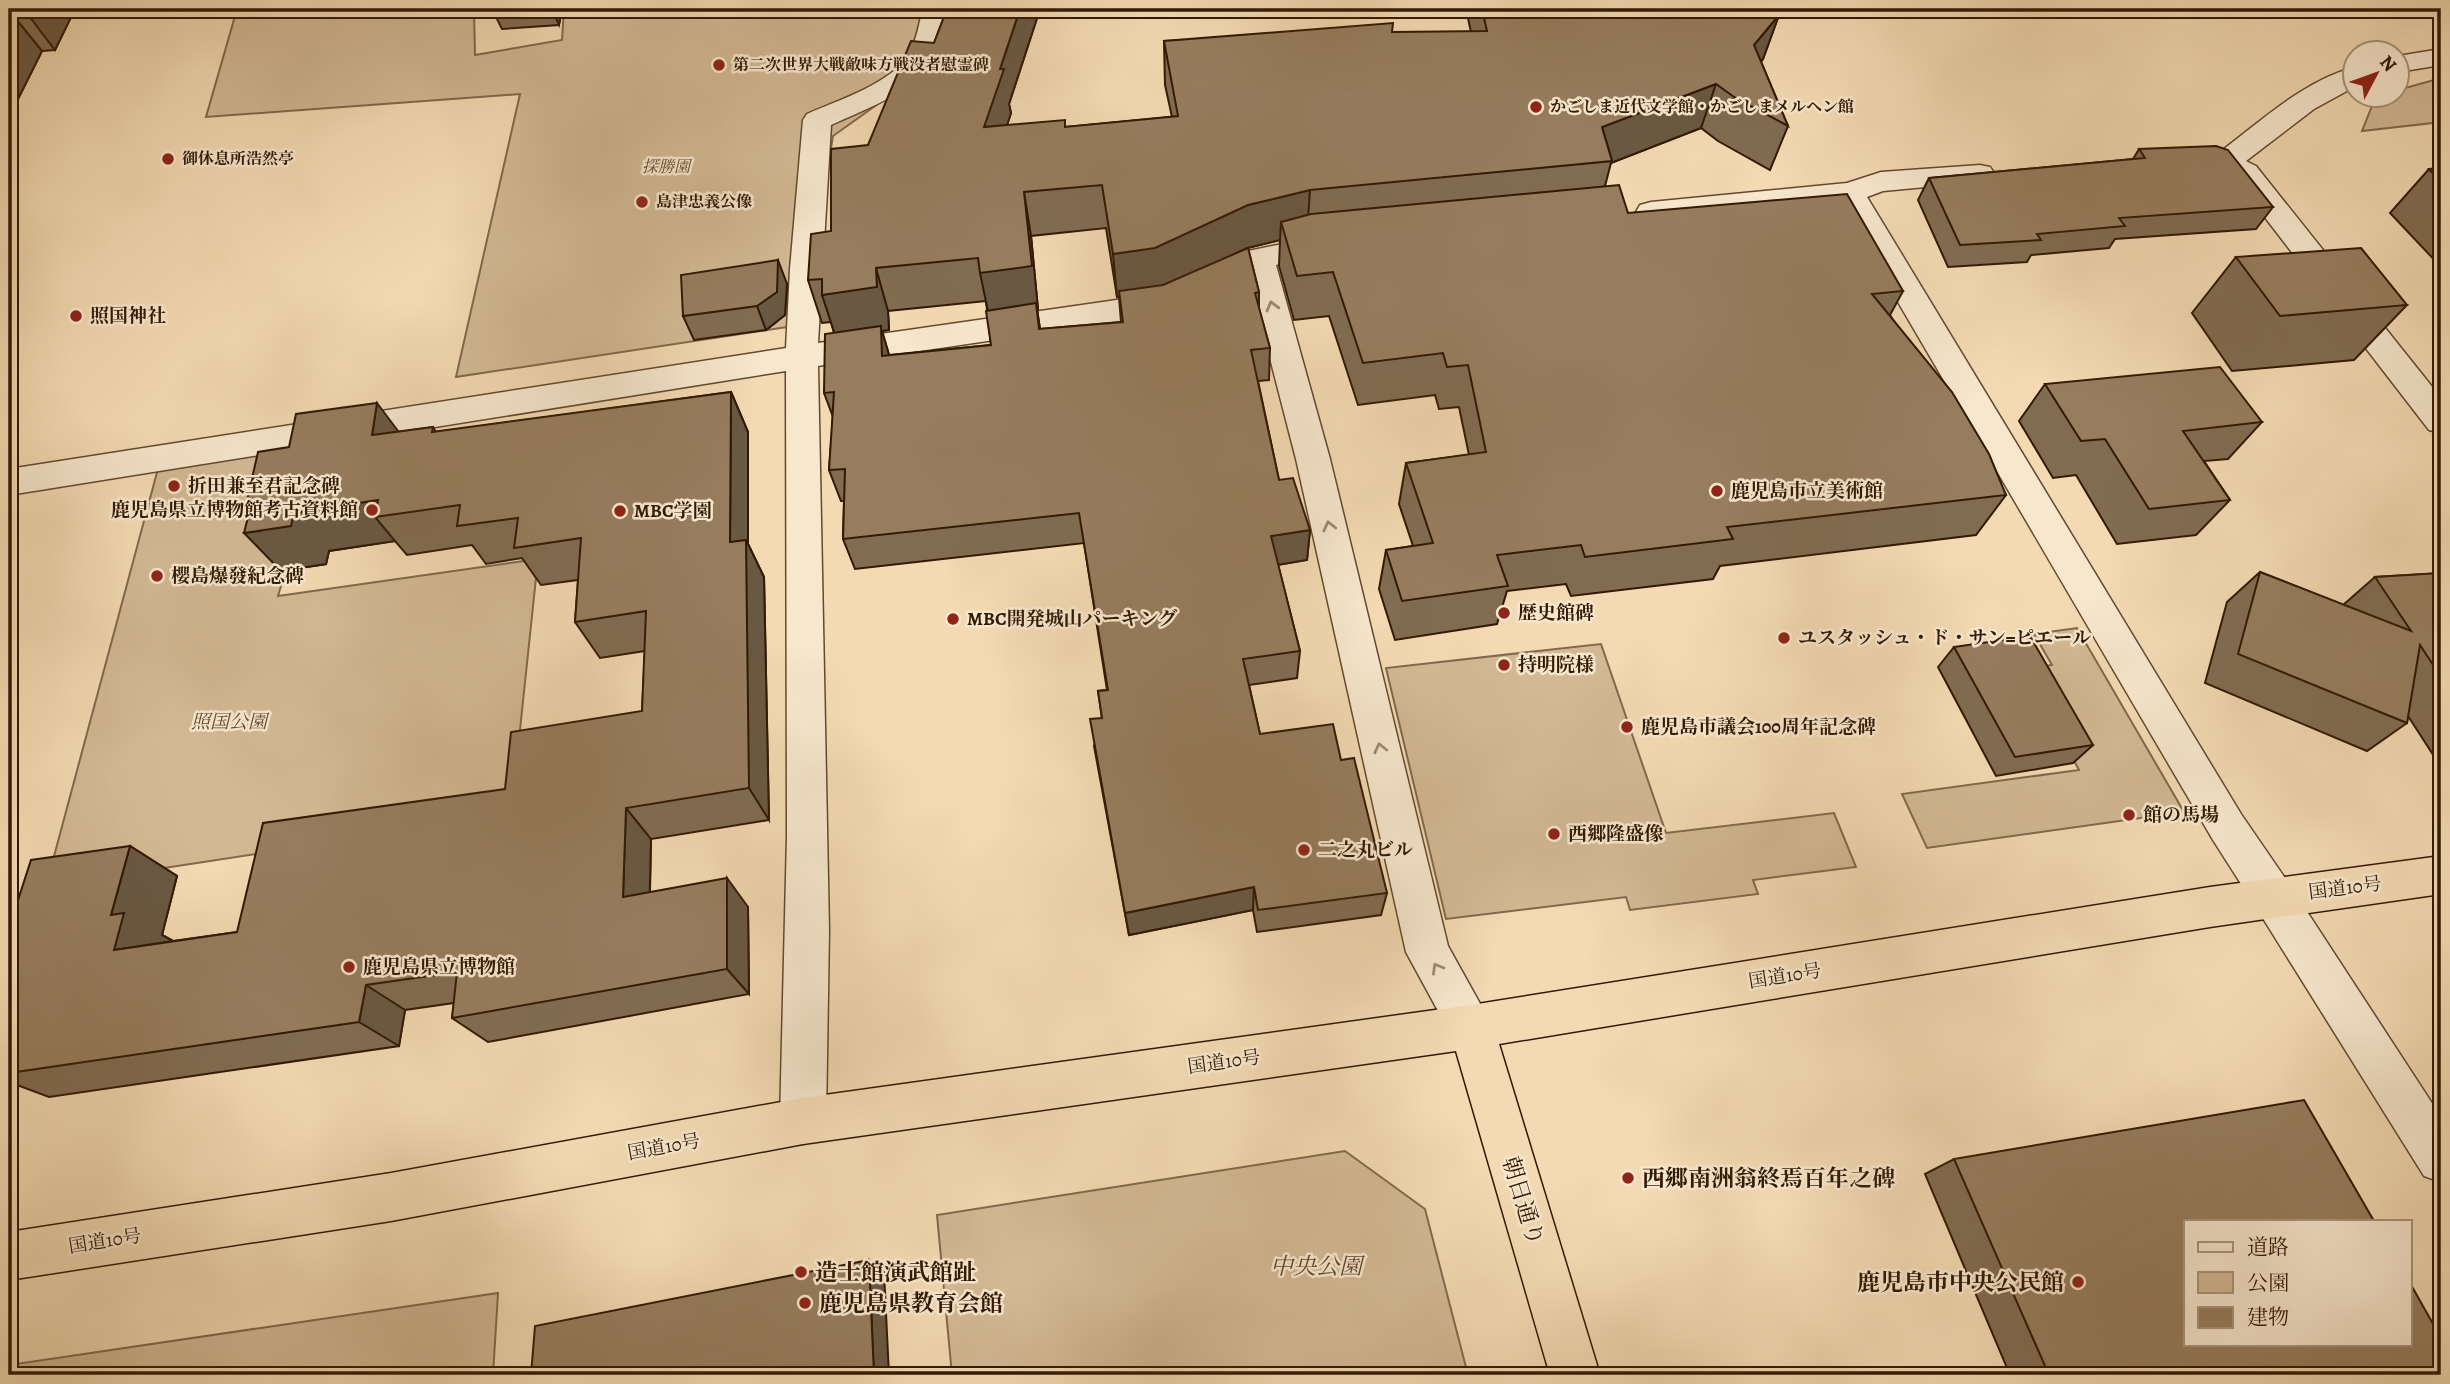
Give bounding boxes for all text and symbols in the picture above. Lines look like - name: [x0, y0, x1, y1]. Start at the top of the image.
- north arrow: [2342, 38, 2412, 108]
- text: N: [2374, 50, 2403, 77]
- place label: 第二次世界大戦敵味方戦没者慰霊碑: [733, 54, 989, 76]
- marker: 第二次世界大戦敵味方戦没者慰霊碑: [711, 57, 727, 73]
- place label: かごしま近代文学館・かごしまメルヘン館: [1550, 96, 1854, 118]
- marker: かごしま近代文学館・かごしまメルヘン館: [1528, 99, 1544, 115]
- place label: 御休息所浩然亭: [182, 148, 294, 170]
- marker: 御休息所浩然亭: [160, 151, 176, 167]
- park label: 探勝園: [642, 156, 693, 178]
- place label: 島津忠義公像: [656, 191, 752, 213]
- marker: 島津忠義公像: [634, 194, 650, 210]
- one-way arrow: [1265, 300, 1280, 312]
- place label: 照国神社: [90, 303, 166, 329]
- marker: 照国神社: [68, 308, 84, 324]
- place label: 折田兼至君記念碑: [188, 473, 340, 499]
- marker: 折田兼至君記念碑: [166, 478, 182, 494]
- place label: 鹿児島市立美術館: [1731, 478, 1883, 504]
- marker: 鹿児島市立美術館: [1709, 483, 1725, 499]
- place label: 鹿児島県立博物館考古資料館: [111, 497, 358, 523]
- place label: MBC学園: [634, 498, 712, 524]
- marker: 鹿児島県立博物館考古資料館: [364, 502, 380, 518]
- marker: MBC学園: [612, 503, 628, 519]
- one-way arrow: [1322, 521, 1337, 533]
- place label: 櫻島爆發紀念碑: [171, 563, 304, 589]
- marker: 櫻島爆發紀念碑: [149, 568, 165, 584]
- place label: 歴史館碑: [1518, 600, 1594, 626]
- marker: 歴史館碑: [1496, 605, 1512, 621]
- place label: MBC開発城山パーキング: [967, 606, 1178, 632]
- marker: MBC開発城山パーキング: [945, 611, 961, 627]
- place label: ユスタッシュ・ド・サン=ピエール: [1798, 625, 2091, 651]
- marker: ユスタッシュ・ド・サン=ピエール: [1776, 630, 1792, 646]
- place label: 持明院様: [1518, 652, 1594, 678]
- marker: 持明院様: [1496, 657, 1512, 673]
- park label: 照国公園: [191, 709, 270, 735]
- place label: 鹿児島市議会100周年記念碑: [1641, 714, 1876, 740]
- marker: 鹿児島市議会100周年記念碑: [1619, 719, 1635, 735]
- one-way arrow: [1374, 742, 1388, 754]
- place label: 館の馬場: [2143, 802, 2219, 828]
- marker: 館の馬場: [2121, 807, 2137, 823]
- place label: 西郷隆盛像: [1568, 821, 1664, 847]
- marker: 西郷隆盛像: [1546, 826, 1562, 842]
- place label: 二之丸ビル: [1318, 837, 1413, 863]
- marker: 二之丸ビル: [1296, 842, 1312, 858]
- street label: 国道10号: [2307, 871, 2383, 905]
- place label: 鹿児島県立博物館: [363, 954, 515, 980]
- street label: 国道10号: [1747, 957, 1823, 995]
- marker: 鹿児島県立博物館: [341, 959, 357, 975]
- one-way arrow: [1432, 962, 1445, 975]
- street label: 国道10号: [1186, 1044, 1262, 1080]
- street label: 国道10号: [625, 1128, 703, 1166]
- street label: 朝日通り: [1495, 1152, 1551, 1250]
- place label: 西郷南洲翁終焉百年之碑: [1642, 1163, 1895, 1194]
- marker: 西郷南洲翁終焉百年之碑: [1620, 1170, 1636, 1186]
- legend: [2184, 1220, 2412, 1346]
- street label: 国道10号: [67, 1222, 143, 1260]
- text: 道路: [2247, 1233, 2289, 1261]
- park label: 中央公園: [1270, 1251, 1366, 1282]
- place label: 造士館演武館趾: [815, 1257, 976, 1288]
- marker: 造士館演武館趾: [793, 1264, 809, 1280]
- place label: 鹿児島市中央公民館: [1857, 1267, 2064, 1298]
- text: 公園: [2247, 1269, 2289, 1297]
- marker: 鹿児島市中央公民館: [2070, 1274, 2086, 1290]
- place label: 鹿児島県教育会館: [819, 1288, 1003, 1319]
- marker: 鹿児島県教育会館: [797, 1295, 813, 1311]
- text: 建物: [2247, 1303, 2289, 1331]

